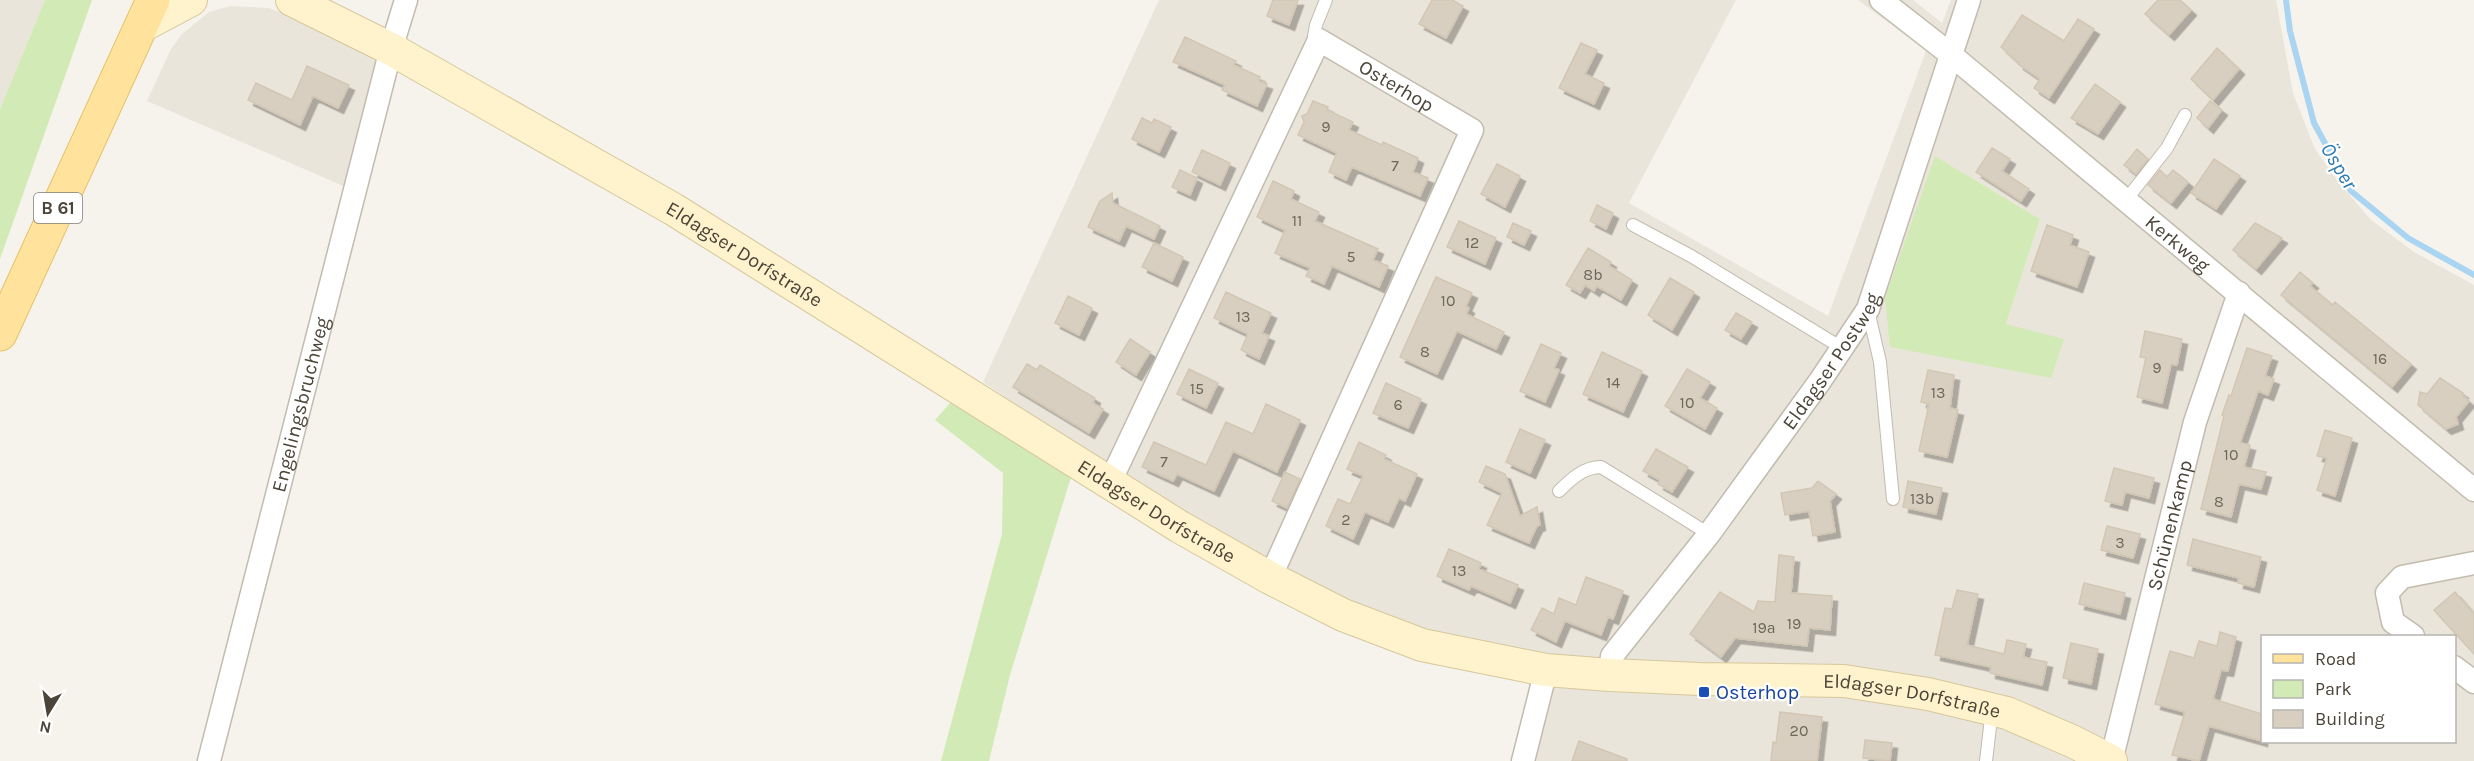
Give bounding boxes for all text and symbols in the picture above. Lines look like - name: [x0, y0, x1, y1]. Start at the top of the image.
- street label: Osterhop: [1355, 55, 1438, 117]
- house number: 9: [1321, 117, 1331, 136]
- water label: Ösper: [2316, 138, 2363, 194]
- house number: 7: [1391, 156, 1399, 175]
- road number: B 61: [34, 193, 82, 223]
- street label: Eldagser Dorfstraße: [662, 197, 827, 312]
- street label: Kerkweg: [2141, 210, 2214, 277]
- house number: 11: [1292, 211, 1302, 230]
- house number: 12: [1465, 233, 1479, 252]
- house number: 5: [1346, 247, 1356, 266]
- house number: 8b: [1583, 265, 1603, 284]
- street label: Eldagser Postweg: [1778, 290, 1885, 434]
- house number: 10: [1441, 291, 1455, 310]
- house number: 13: [1236, 307, 1250, 326]
- street label: Engelingsbruchweg: [267, 315, 334, 495]
- house number: 8: [1420, 342, 1430, 361]
- house number: 16: [2373, 349, 2387, 368]
- house number: 9: [2152, 358, 2162, 377]
- house number: 14: [1606, 373, 1620, 392]
- house number: 15: [1190, 379, 1204, 398]
- house number: 13: [1931, 383, 1945, 402]
- house number: 10: [1680, 393, 1694, 412]
- house number: 6: [1393, 395, 1403, 414]
- house number: 10: [2224, 445, 2238, 464]
- house number: 7: [1160, 452, 1168, 471]
- street label: Eldagser Dorfstraße: [1073, 455, 1239, 568]
- street label: Schünenkamp: [2143, 458, 2197, 593]
- house number: 13b: [1910, 489, 1934, 508]
- house number: 8: [2214, 492, 2224, 511]
- house number: 2: [1341, 510, 1351, 529]
- house number: 3: [2115, 533, 2125, 552]
- house number: 13: [1452, 561, 1466, 580]
- house number: 19: [1787, 614, 1801, 633]
- house number: 19a: [1752, 618, 1776, 637]
- legend: [2261, 635, 2456, 743]
- text: Road: [2315, 648, 2356, 670]
- street label: Eldagser Dorfstraße: [1823, 670, 2003, 723]
- text: Park: [2315, 678, 2352, 700]
- place label: Osterhop: [1716, 681, 1799, 704]
- north arrow: [18, 683, 78, 743]
- marker: Osterhop: [1697, 685, 1711, 699]
- text: Building: [2315, 708, 2385, 730]
- text: N: [38, 717, 53, 738]
- house number: 20: [1790, 721, 1808, 740]

